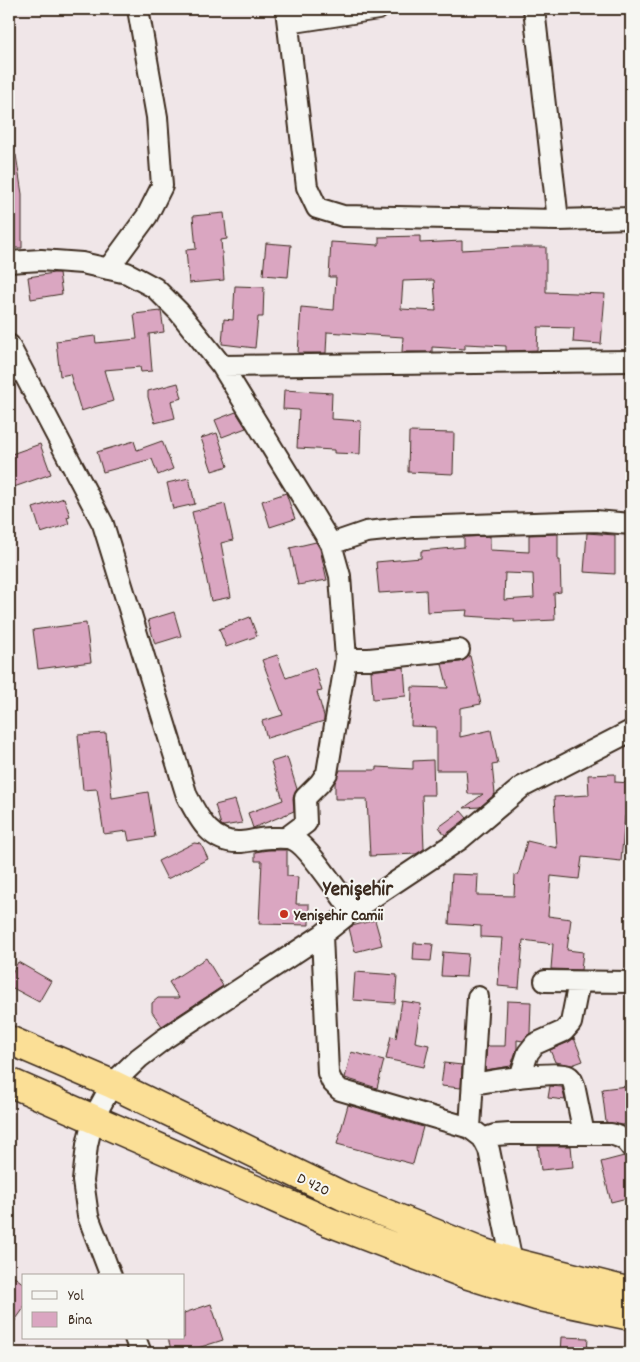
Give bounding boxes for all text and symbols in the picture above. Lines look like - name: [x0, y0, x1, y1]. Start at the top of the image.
- district label: Yenişehir: [322, 876, 394, 906]
- place label: Yenişehir Camii: [293, 905, 383, 928]
- marker: Yenişehir Camii: [278, 908, 290, 920]
- street label: D 420: [292, 1167, 333, 1203]
- legend: [22, 1274, 185, 1340]
- text: Yol: [68, 1286, 84, 1308]
- text: Bina: [68, 1310, 93, 1332]

